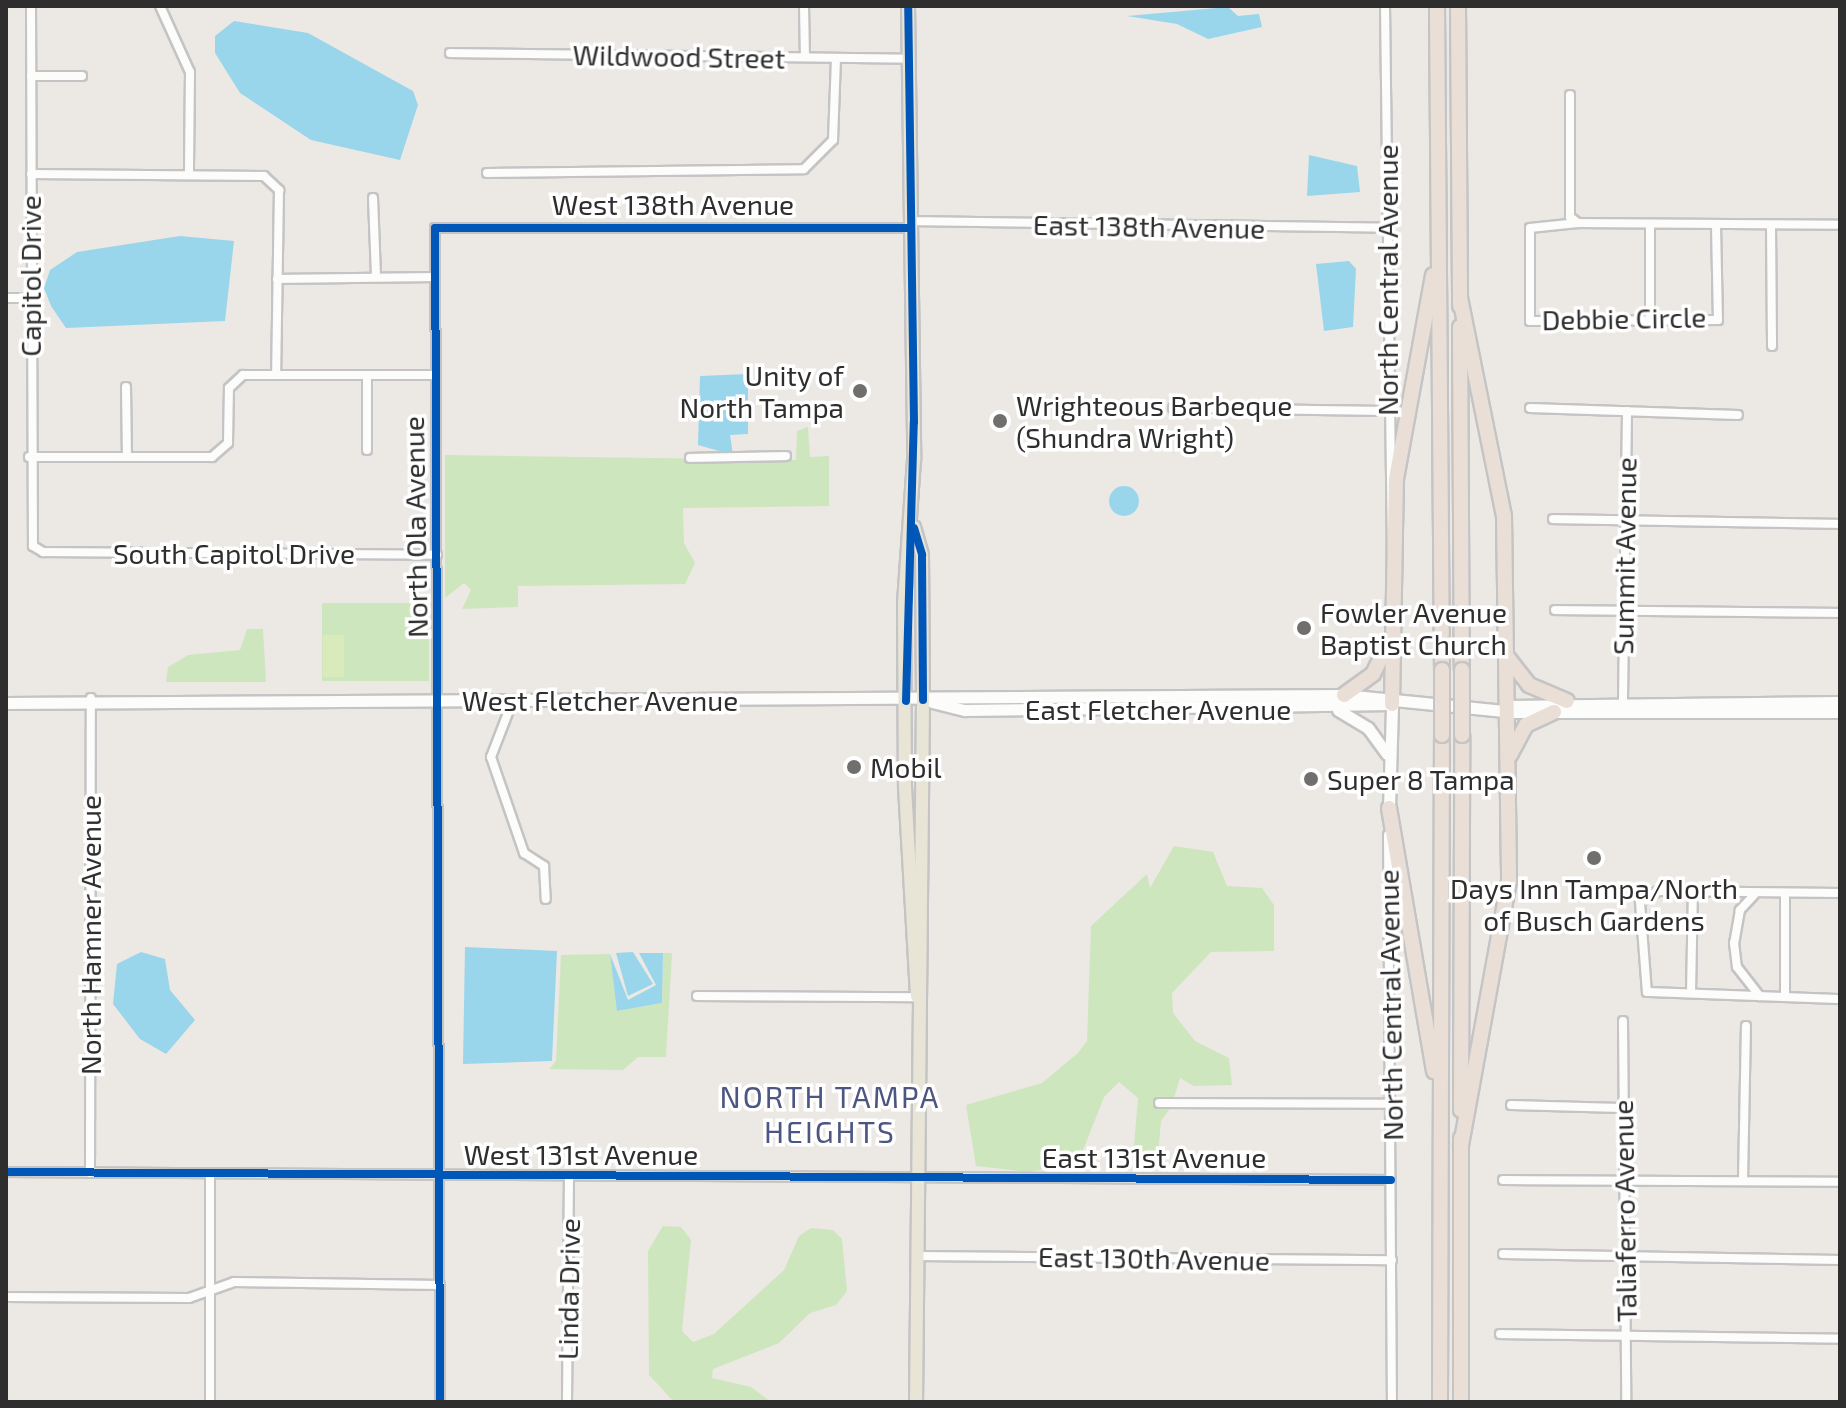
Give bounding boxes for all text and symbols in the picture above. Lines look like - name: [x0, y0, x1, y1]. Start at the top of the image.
- street label: Wildwood Street: [572, 37, 786, 75]
- street label: North Central Avenue: [1370, 144, 1404, 416]
- street label: West 138th Avenue: [552, 187, 794, 221]
- street label: Capitol Drive: [13, 195, 47, 357]
- street label: East 138th Avenue: [1032, 207, 1266, 245]
- street label: Debbie Circle: [1541, 300, 1707, 336]
- place label: Unity of North Tampa: [679, 358, 844, 424]
- marker: Unity of North Tampa: [851, 382, 869, 400]
- place label: Wrighteous Barbeque (Shundra Wright): [1016, 388, 1292, 454]
- marker: Wrighteous Barbeque (Shundra Wright): [991, 412, 1009, 430]
- street label: North Ola Avenue: [396, 415, 434, 639]
- street label: Summit Avenue: [1605, 457, 1643, 655]
- street label: South Capitol Drive: [113, 536, 355, 570]
- place label: Fowler Avenue Baptist Church: [1320, 595, 1508, 661]
- marker: Fowler Avenue Baptist Church: [1295, 619, 1313, 637]
- street label: West Fletcher Avenue: [461, 683, 739, 717]
- street label: East Fletcher Avenue: [1024, 692, 1292, 726]
- place label: Mobil: [870, 750, 942, 784]
- marker: Mobil: [845, 758, 863, 776]
- place label: Super 8 Tampa: [1327, 762, 1516, 796]
- marker: Super 8 Tampa: [1302, 770, 1320, 788]
- street label: North Hamner Avenue: [73, 794, 107, 1076]
- marker: Days Inn Tampa/North of Busch Gardens: [1585, 849, 1603, 867]
- street label: North Central Avenue: [1371, 868, 1409, 1142]
- place label: Days Inn Tampa/North of Busch Gardens: [1450, 871, 1738, 937]
- district label: NORTH TAMPA HEIGHTS: [719, 1078, 941, 1148]
- street label: Taliaferro Avenue: [1605, 1099, 1643, 1323]
- street label: West 131st Avenue: [463, 1137, 699, 1171]
- street label: East 131st Avenue: [1041, 1140, 1267, 1174]
- street label: Linda Drive: [550, 1218, 586, 1360]
- street label: East 130th Avenue: [1037, 1239, 1271, 1277]

